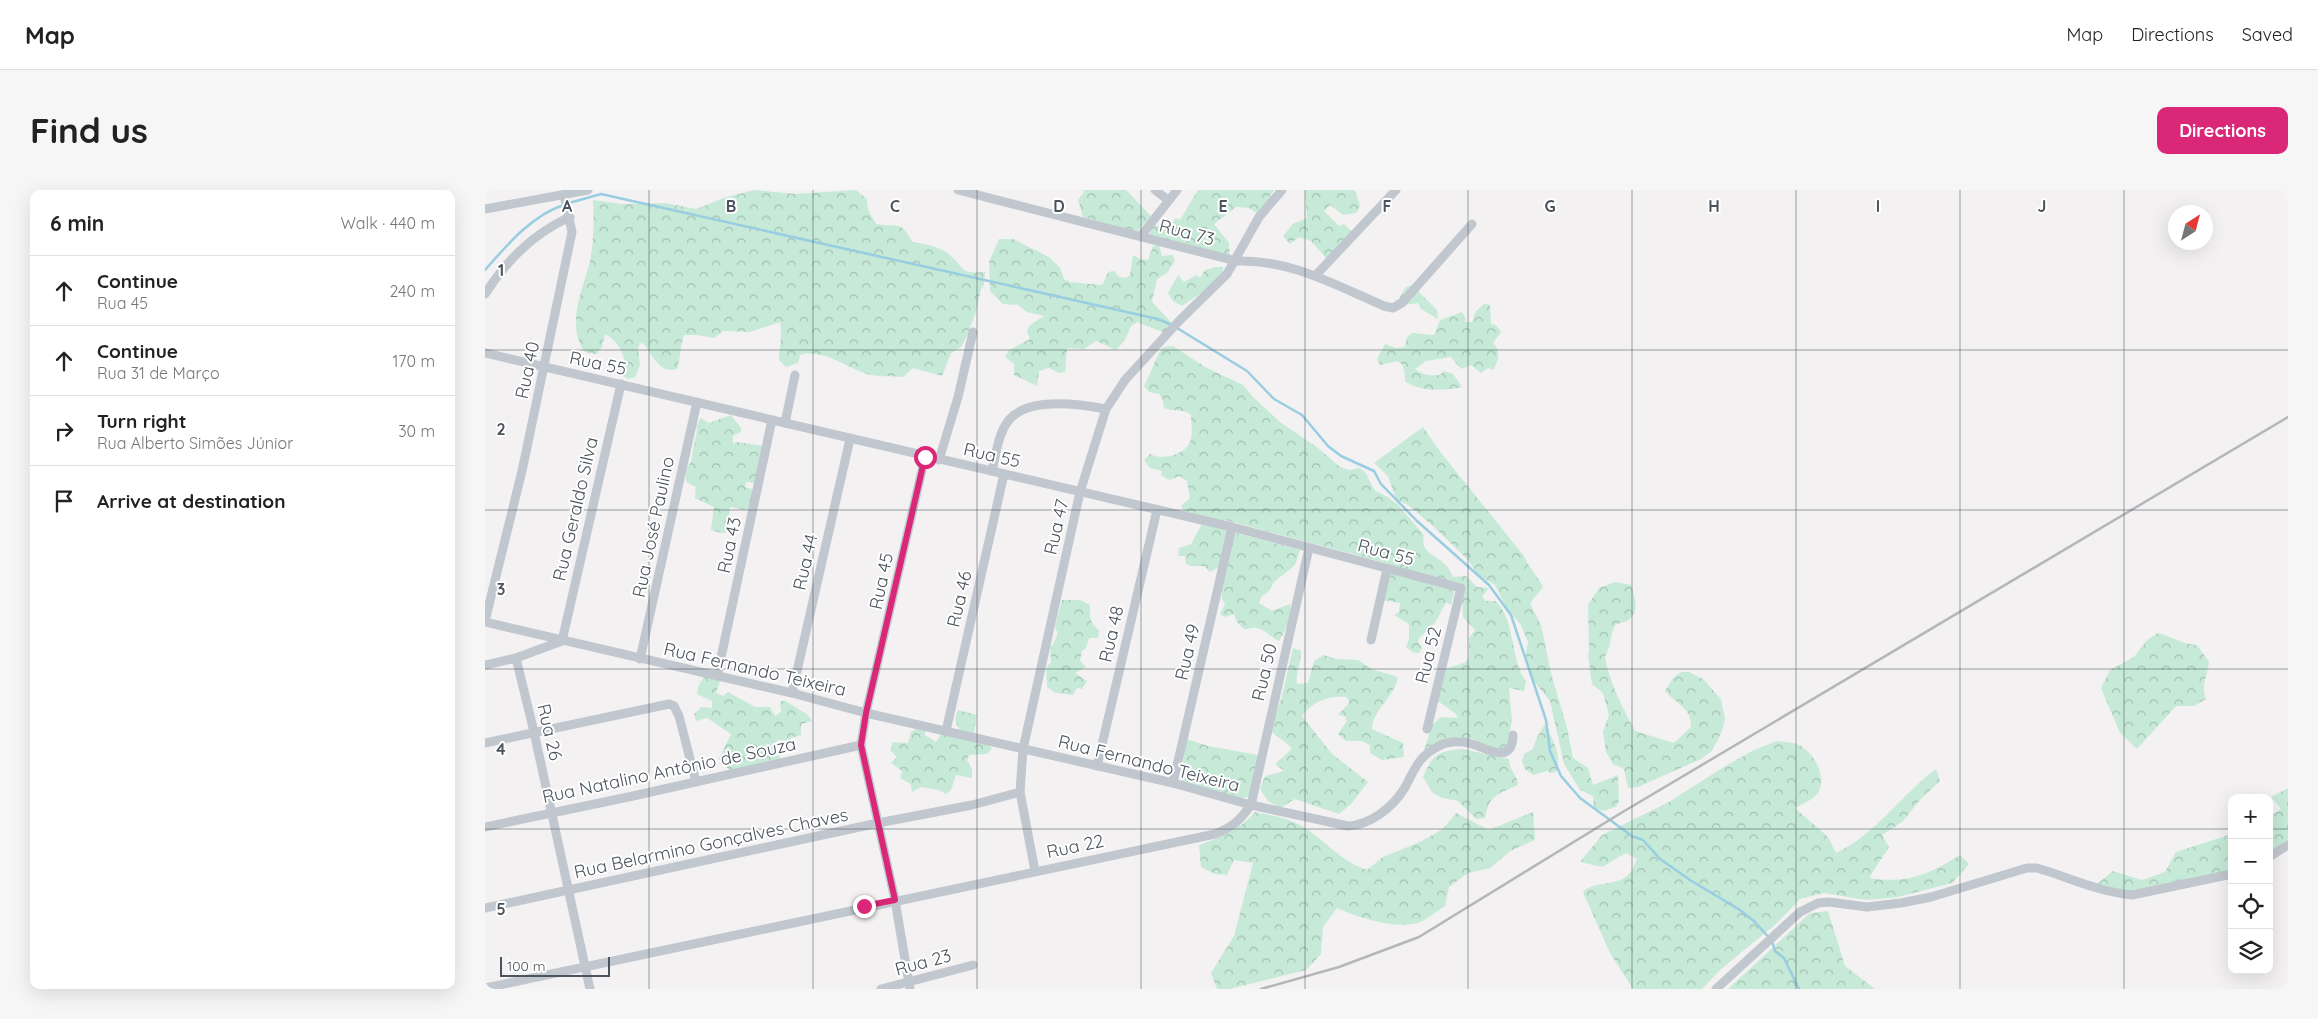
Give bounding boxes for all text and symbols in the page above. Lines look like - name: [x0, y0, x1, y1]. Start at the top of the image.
- text: Map: [25, 20, 75, 50]
- text: Map: [2066, 23, 2103, 46]
- text: Directions: [2131, 23, 2214, 46]
- text: Saved: [2242, 23, 2293, 46]
- button: Directions: [2157, 107, 2288, 154]
- text: Find us: [30, 108, 148, 152]
- text: A: [562, 196, 573, 216]
- text: B: [726, 196, 736, 216]
- text: C: [890, 196, 900, 216]
- text: D: [1053, 196, 1065, 216]
- text: E: [1218, 196, 1228, 216]
- text: F: [1383, 196, 1392, 216]
- text: G: [1544, 196, 1556, 216]
- text: H: [1708, 196, 1720, 216]
- text: I: [1876, 196, 1880, 216]
- text: J: [2038, 196, 2046, 216]
- north arrow: [2168, 205, 2213, 250]
- text: 6 min: [50, 210, 104, 236]
- text: Walk · 440 m: [341, 213, 435, 233]
- street label: Rua 73: [1157, 214, 1217, 250]
- text: 1: [498, 260, 504, 280]
- text: Continue: [97, 269, 178, 293]
- icon: ahead: [50, 277, 78, 305]
- text: 240 m: [389, 281, 435, 301]
- text: Rua 45: [97, 293, 148, 313]
- text: Continue: [97, 339, 178, 363]
- street label: Rua 40: [510, 339, 544, 401]
- street label: Rua 55: [567, 346, 629, 380]
- icon: ahead: [50, 347, 78, 375]
- text: 170 m: [392, 351, 435, 371]
- text: Rua 31 de Março: [97, 363, 220, 383]
- text: Turn right: [97, 409, 186, 433]
- icon: right: [50, 417, 78, 445]
- text: 2: [496, 419, 506, 439]
- text: 30 m: [398, 421, 435, 441]
- text: Rua Alberto Simões Júnior: [97, 433, 293, 453]
- street label: Rua Geraldo Silva: [547, 435, 603, 583]
- street label: Rua 55: [961, 437, 1023, 473]
- route start: [914, 446, 937, 469]
- street label: Rua José Paulino: [627, 454, 679, 600]
- icon: arrive: [50, 487, 78, 515]
- text: Arrive at destination: [97, 489, 286, 513]
- street label: Rua 47: [1038, 497, 1074, 557]
- street label: Rua 43: [712, 515, 746, 575]
- street label: Rua 44: [787, 532, 823, 592]
- street label: Rua 55: [1355, 533, 1417, 571]
- street label: Rua 45: [864, 551, 898, 611]
- street label: Rua 46: [941, 568, 977, 629]
- text: 3: [497, 579, 505, 599]
- street label: Rua 48: [1093, 604, 1129, 664]
- street label: Rua 49: [1169, 622, 1205, 682]
- street label: Rua 52: [1410, 624, 1446, 686]
- street label: Rua Fernando Teixeira: [662, 637, 848, 701]
- street label: Rua 50: [1246, 641, 1282, 703]
- street label: Rua 26: [532, 701, 568, 763]
- street label: Rua Fernando Teixeira: [1056, 729, 1242, 797]
- street label: Rua Natalino Antônio de Souza: [540, 732, 798, 808]
- text: 4: [496, 739, 506, 759]
- map controls: [2228, 794, 2273, 974]
- button: +: [2228, 794, 2273, 839]
- street label: Rua Belarmino Gonçalves Chaves: [572, 803, 850, 883]
- street label: Rua 22: [1044, 829, 1106, 863]
- button: −: [2228, 839, 2273, 884]
- button: locate: [2228, 884, 2273, 929]
- route end: [853, 895, 876, 918]
- text: 5: [496, 899, 506, 919]
- button: layers: [2228, 929, 2273, 974]
- street label: Rua 23: [892, 943, 954, 981]
- scale bar: [500, 954, 610, 977]
- text: 100 m: [507, 957, 545, 975]

